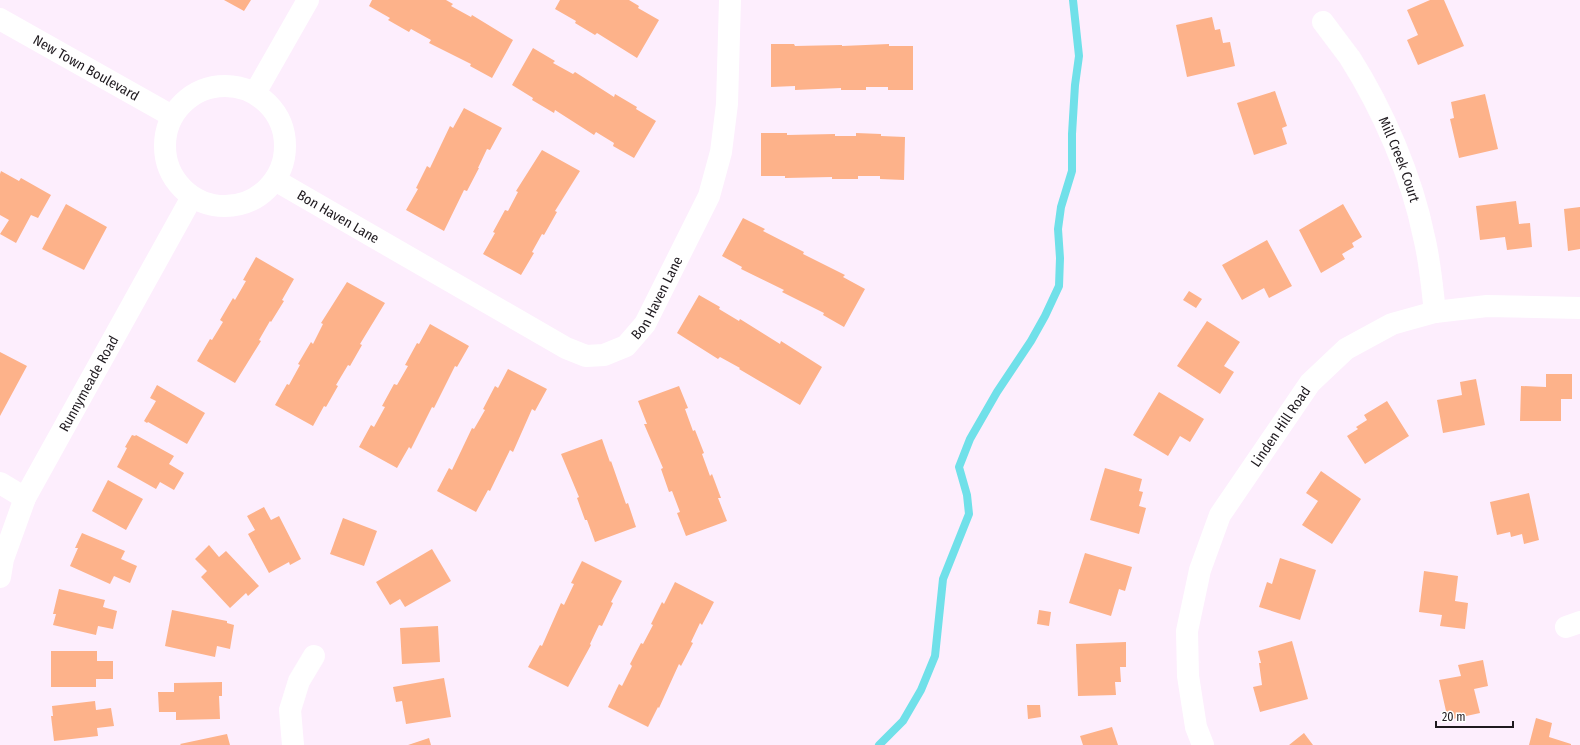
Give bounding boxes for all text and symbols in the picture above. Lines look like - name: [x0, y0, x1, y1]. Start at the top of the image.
- street label: New Town Boulevard: [30, 31, 142, 104]
- street label: Mill Creek Court: [1375, 114, 1424, 204]
- street label: Bon Haven Lane: [294, 186, 382, 247]
- street label: Bon Haven Lane: [627, 253, 686, 343]
- street label: Runnymeade Road: [55, 333, 122, 434]
- street label: Linden Hill Road: [1247, 383, 1314, 470]
- scale bar: [1436, 703, 1513, 729]
- text: 20 m: [1442, 710, 1466, 724]

